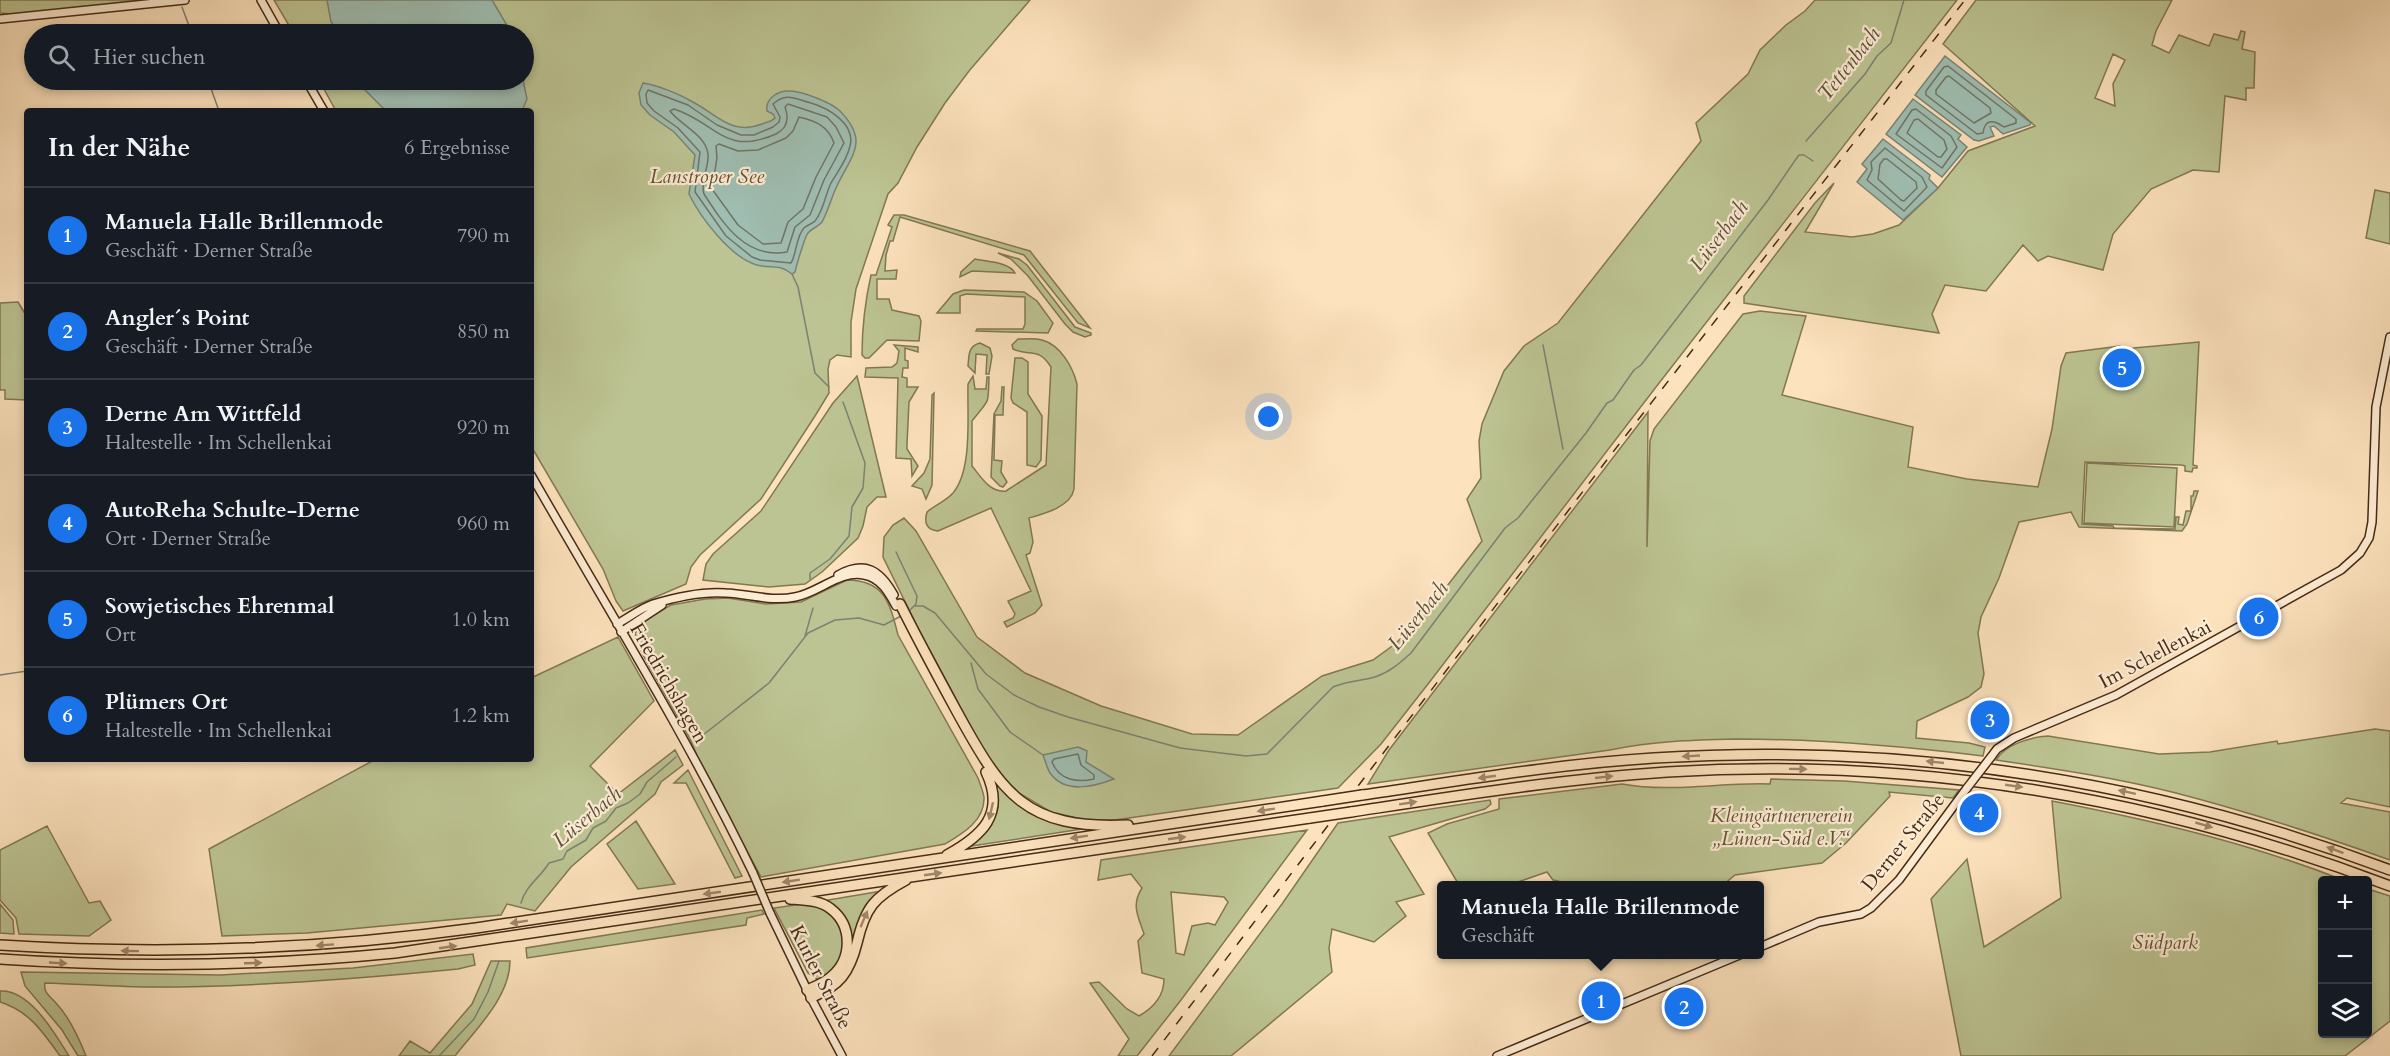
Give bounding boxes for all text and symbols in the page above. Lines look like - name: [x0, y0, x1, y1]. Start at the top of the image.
- water label: Tettenbach: [1811, 21, 1887, 107]
- search box: [24, 24, 534, 90]
- icon: search: [45, 41, 78, 74]
- text: Hier suchen: [93, 42, 206, 72]
- text: In der Nähe: [48, 130, 190, 165]
- text: 6 Ergebnisse: [404, 134, 510, 161]
- park label: Lanstroper See: [650, 163, 765, 190]
- water label: Lüserbach: [1683, 195, 1755, 277]
- text: Manuela Halle Brillenmode: [105, 207, 383, 237]
- text: 1: [62, 222, 73, 249]
- text: 790 m: [457, 222, 510, 249]
- text: Geschäft · Derner Straße: [105, 237, 313, 264]
- text: Angler´s Point: [105, 303, 249, 333]
- text: 2: [62, 318, 73, 345]
- text: 850 m: [457, 318, 510, 345]
- text: Geschäft · Derner Straße: [105, 333, 313, 360]
- pin: 5: [2102, 346, 2142, 391]
- text: Derne Am Wittfeld: [105, 399, 301, 429]
- your location: [1254, 402, 1283, 431]
- text: 3: [62, 414, 73, 441]
- text: 920 m: [457, 414, 510, 441]
- text: Haltestelle · Im Schellenkai: [105, 429, 332, 456]
- text: AutoReha Schulte-Derne: [105, 495, 360, 525]
- text: 4: [62, 510, 73, 537]
- text: 960 m: [457, 510, 510, 537]
- text: Ort · Derner Straße: [105, 525, 271, 552]
- water label: Lüserbach: [1381, 575, 1455, 657]
- text: Sowjetisches Ehrenmal: [105, 591, 334, 621]
- pin: 6: [2240, 594, 2278, 640]
- text: 5: [62, 606, 73, 633]
- text: 1.0 km: [451, 606, 510, 633]
- street label: Im Schellenkai: [2094, 613, 2216, 695]
- street label: Friedrichshagen: [624, 618, 715, 749]
- text: Ort: [105, 621, 136, 648]
- text: Plümers Ort: [105, 687, 228, 717]
- pin: 3: [1970, 698, 2010, 742]
- text: 6: [62, 702, 73, 729]
- text: 1.2 km: [451, 702, 510, 729]
- text: Haltestelle · Im Schellenkai: [105, 717, 332, 744]
- one-way arrow: [1681, 751, 1700, 760]
- one-way arrow: [1925, 757, 1944, 767]
- one-way arrow: [1789, 764, 1808, 773]
- one-way arrow: [1477, 772, 1496, 782]
- one-way arrow: [1594, 772, 1613, 782]
- water label: Lüserbach: [546, 780, 628, 854]
- one-way arrow: [2004, 781, 2023, 791]
- street label: Derner Straße: [1855, 787, 1951, 897]
- one-way arrow: [2118, 787, 2137, 796]
- pin: 4: [1960, 790, 1998, 836]
- one-way arrow: [1399, 799, 1418, 808]
- one-way arrow: [985, 802, 995, 820]
- park label: Kleingärtnerverein „Lünen-Süd e.V.“: [1710, 802, 1852, 852]
- one-way arrow: [1256, 805, 1275, 814]
- one-way arrow: [2196, 821, 2214, 830]
- one-way arrow: [1070, 833, 1089, 842]
- one-way arrow: [1168, 833, 1187, 842]
- one-way arrow: [2326, 845, 2344, 855]
- one-way arrow: [923, 870, 942, 879]
- one-way arrow: [781, 876, 800, 885]
- map controls: [2318, 876, 2372, 1038]
- button: +: [2318, 876, 2372, 930]
- popup: [1437, 881, 1764, 959]
- one-way arrow: [702, 888, 721, 897]
- text: Manuela Halle Brillenmode: [1461, 892, 1740, 922]
- one-way arrow: [860, 910, 869, 928]
- one-way arrow: [509, 917, 528, 926]
- street label: Kurler Straße: [783, 920, 859, 1034]
- text: Geschäft: [1461, 922, 1534, 949]
- park label: Südpark: [2132, 929, 2198, 956]
- button: −: [2318, 930, 2372, 984]
- one-way arrow: [316, 940, 335, 949]
- one-way arrow: [438, 942, 457, 951]
- one-way arrow: [121, 946, 140, 955]
- one-way arrow: [49, 958, 68, 967]
- one-way arrow: [244, 959, 263, 968]
- pin: 1: [1582, 978, 1620, 1024]
- pin: 2: [1664, 984, 1704, 1030]
- button: layers: [2318, 984, 2372, 1038]

